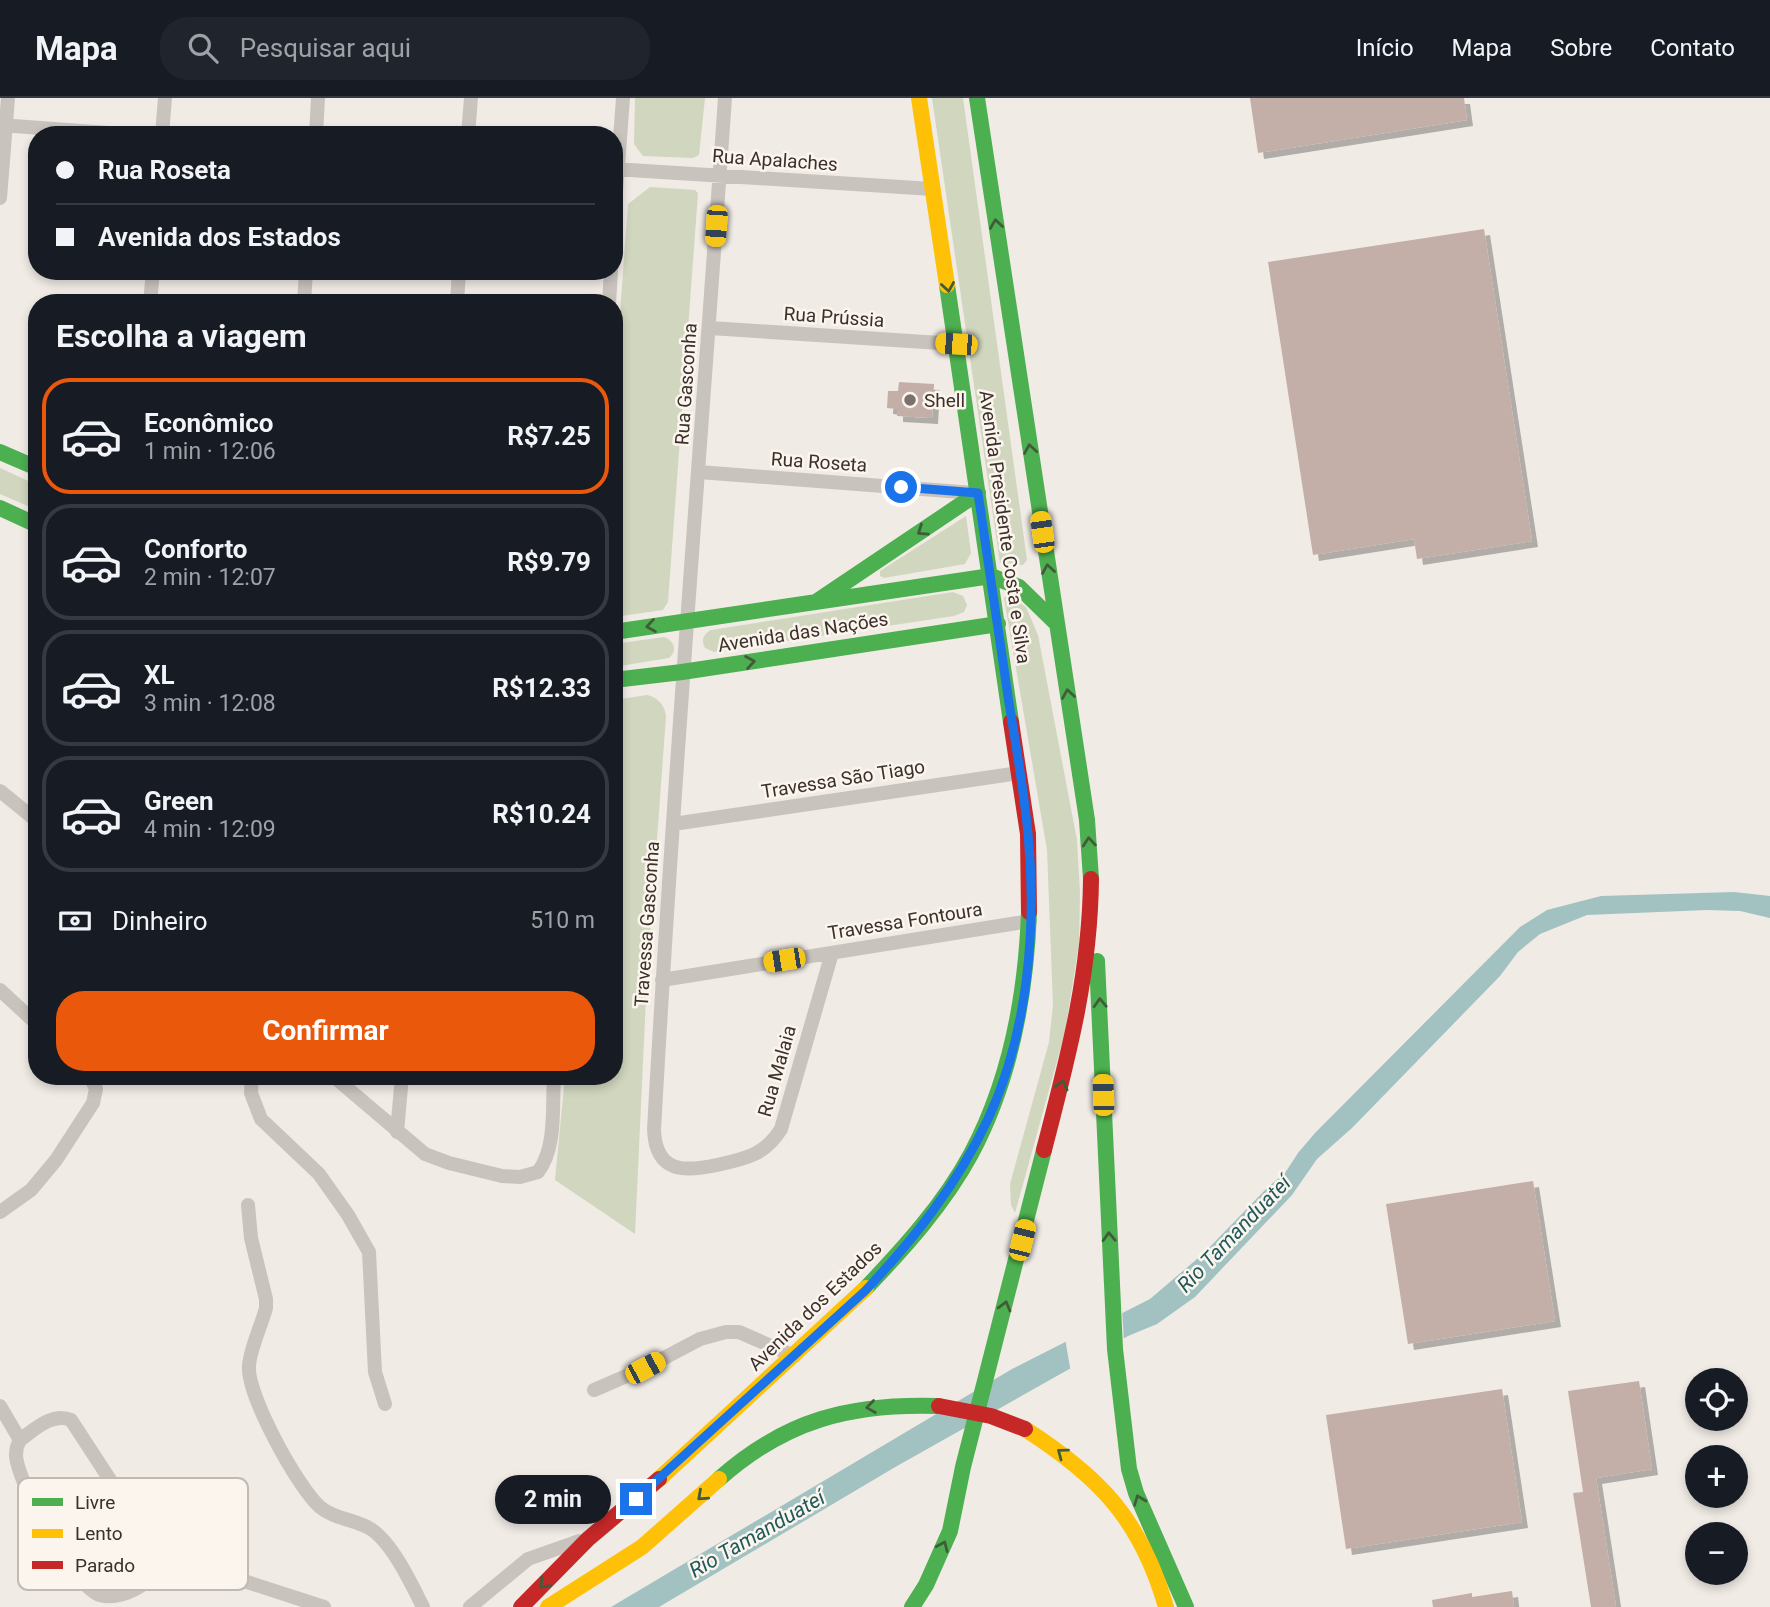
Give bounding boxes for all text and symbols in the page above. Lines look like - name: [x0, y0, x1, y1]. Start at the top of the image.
- search box: [160, 17, 650, 80]
- text: Mapa: [35, 29, 118, 68]
- icon: search: [184, 29, 222, 67]
- text: Pesquisar aqui: [240, 33, 411, 63]
- text: Início: [1356, 34, 1414, 62]
- text: Mapa: [1452, 34, 1512, 62]
- text: Sobre: [1550, 34, 1612, 62]
- text: Contato: [1650, 34, 1735, 62]
- street label: Rua Apalaches: [711, 144, 839, 176]
- text: Rua Roseta: [98, 155, 231, 185]
- car: [705, 204, 728, 248]
- one-way arrow: [989, 218, 1004, 229]
- text: Avenida dos Estados: [98, 222, 341, 252]
- one-way arrow: [940, 281, 955, 292]
- street label: Rua Prússia: [783, 302, 885, 332]
- text: Escolha a viagem: [56, 317, 307, 355]
- street label: Rua Gasconha: [670, 322, 702, 446]
- car: [935, 332, 978, 356]
- place label: Shell: [924, 389, 965, 412]
- street label: Avenida Presidente Costa e Silva: [974, 389, 1036, 665]
- marker: Shell: [902, 392, 918, 408]
- icon: car: [60, 405, 123, 468]
- text: Econômico: [144, 408, 273, 438]
- text: R$7.25: [507, 421, 591, 451]
- text: 1 min · 12:06: [144, 438, 276, 465]
- one-way arrow: [1023, 443, 1038, 454]
- street label: Rua Roseta: [770, 447, 868, 477]
- route start: [885, 471, 917, 503]
- car: [1029, 510, 1056, 554]
- one-way arrow: [916, 523, 929, 536]
- icon: car: [60, 531, 123, 594]
- text: Conforto: [144, 534, 248, 564]
- text: R$9.79: [507, 547, 591, 577]
- text: 2 min · 12:07: [144, 564, 276, 591]
- one-way arrow: [1041, 564, 1056, 575]
- street label: Avenida das Nações: [716, 607, 890, 657]
- one-way arrow: [645, 618, 657, 633]
- one-way arrow: [744, 654, 756, 669]
- icon: car: [60, 657, 123, 720]
- text: XL: [144, 660, 175, 690]
- text: R$12.33: [492, 673, 591, 703]
- one-way arrow: [1060, 688, 1075, 700]
- text: 3 min · 12:08: [144, 690, 276, 717]
- street label: Travessa São Tiago: [760, 755, 926, 803]
- icon: car: [60, 783, 123, 846]
- text: Green: [144, 786, 214, 816]
- text: R$10.24: [492, 799, 591, 829]
- text: 4 min · 12:09: [144, 816, 276, 843]
- one-way arrow: [1082, 836, 1097, 847]
- street label: Travessa Gasconha: [630, 840, 664, 1008]
- street label: Travessa Fontoura: [826, 897, 984, 945]
- icon: cash: [56, 902, 94, 940]
- text: Dinheiro: [112, 906, 208, 936]
- text: 510 m: [530, 907, 595, 934]
- car: [762, 946, 807, 974]
- button: Confirmar: [56, 991, 595, 1071]
- one-way arrow: [1093, 997, 1108, 1008]
- street label: Rua Malaia: [753, 1023, 801, 1119]
- car: [1092, 1074, 1115, 1116]
- one-way arrow: [1053, 1080, 1068, 1092]
- water label: Rio Tamanduateí: [1172, 1169, 1298, 1297]
- car: [1007, 1217, 1038, 1263]
- one-way arrow: [1101, 1231, 1116, 1242]
- street label: Avenida dos Estados: [744, 1236, 886, 1376]
- one-way arrow: [997, 1300, 1011, 1312]
- car: [622, 1349, 669, 1387]
- map controls: [1685, 1368, 1748, 1585]
- button: locate: [1685, 1368, 1748, 1431]
- one-way arrow: [865, 1400, 876, 1415]
- button: +: [1685, 1445, 1748, 1508]
- one-way arrow: [1057, 1448, 1070, 1461]
- callout: 2 min: [496, 1474, 612, 1524]
- legend: [18, 1478, 248, 1590]
- route end: [620, 1483, 652, 1515]
- water label: Rio Tamanduateí: [685, 1484, 832, 1583]
- text: 2 min: [524, 1486, 582, 1513]
- one-way arrow: [697, 1488, 710, 1500]
- text: Livre: [75, 1491, 115, 1514]
- one-way arrow: [1133, 1494, 1147, 1506]
- text: Lento: [75, 1522, 123, 1545]
- button: −: [1685, 1522, 1748, 1585]
- one-way arrow: [935, 1541, 949, 1553]
- text: Parado: [75, 1554, 135, 1577]
- one-way arrow: [540, 1575, 553, 1588]

